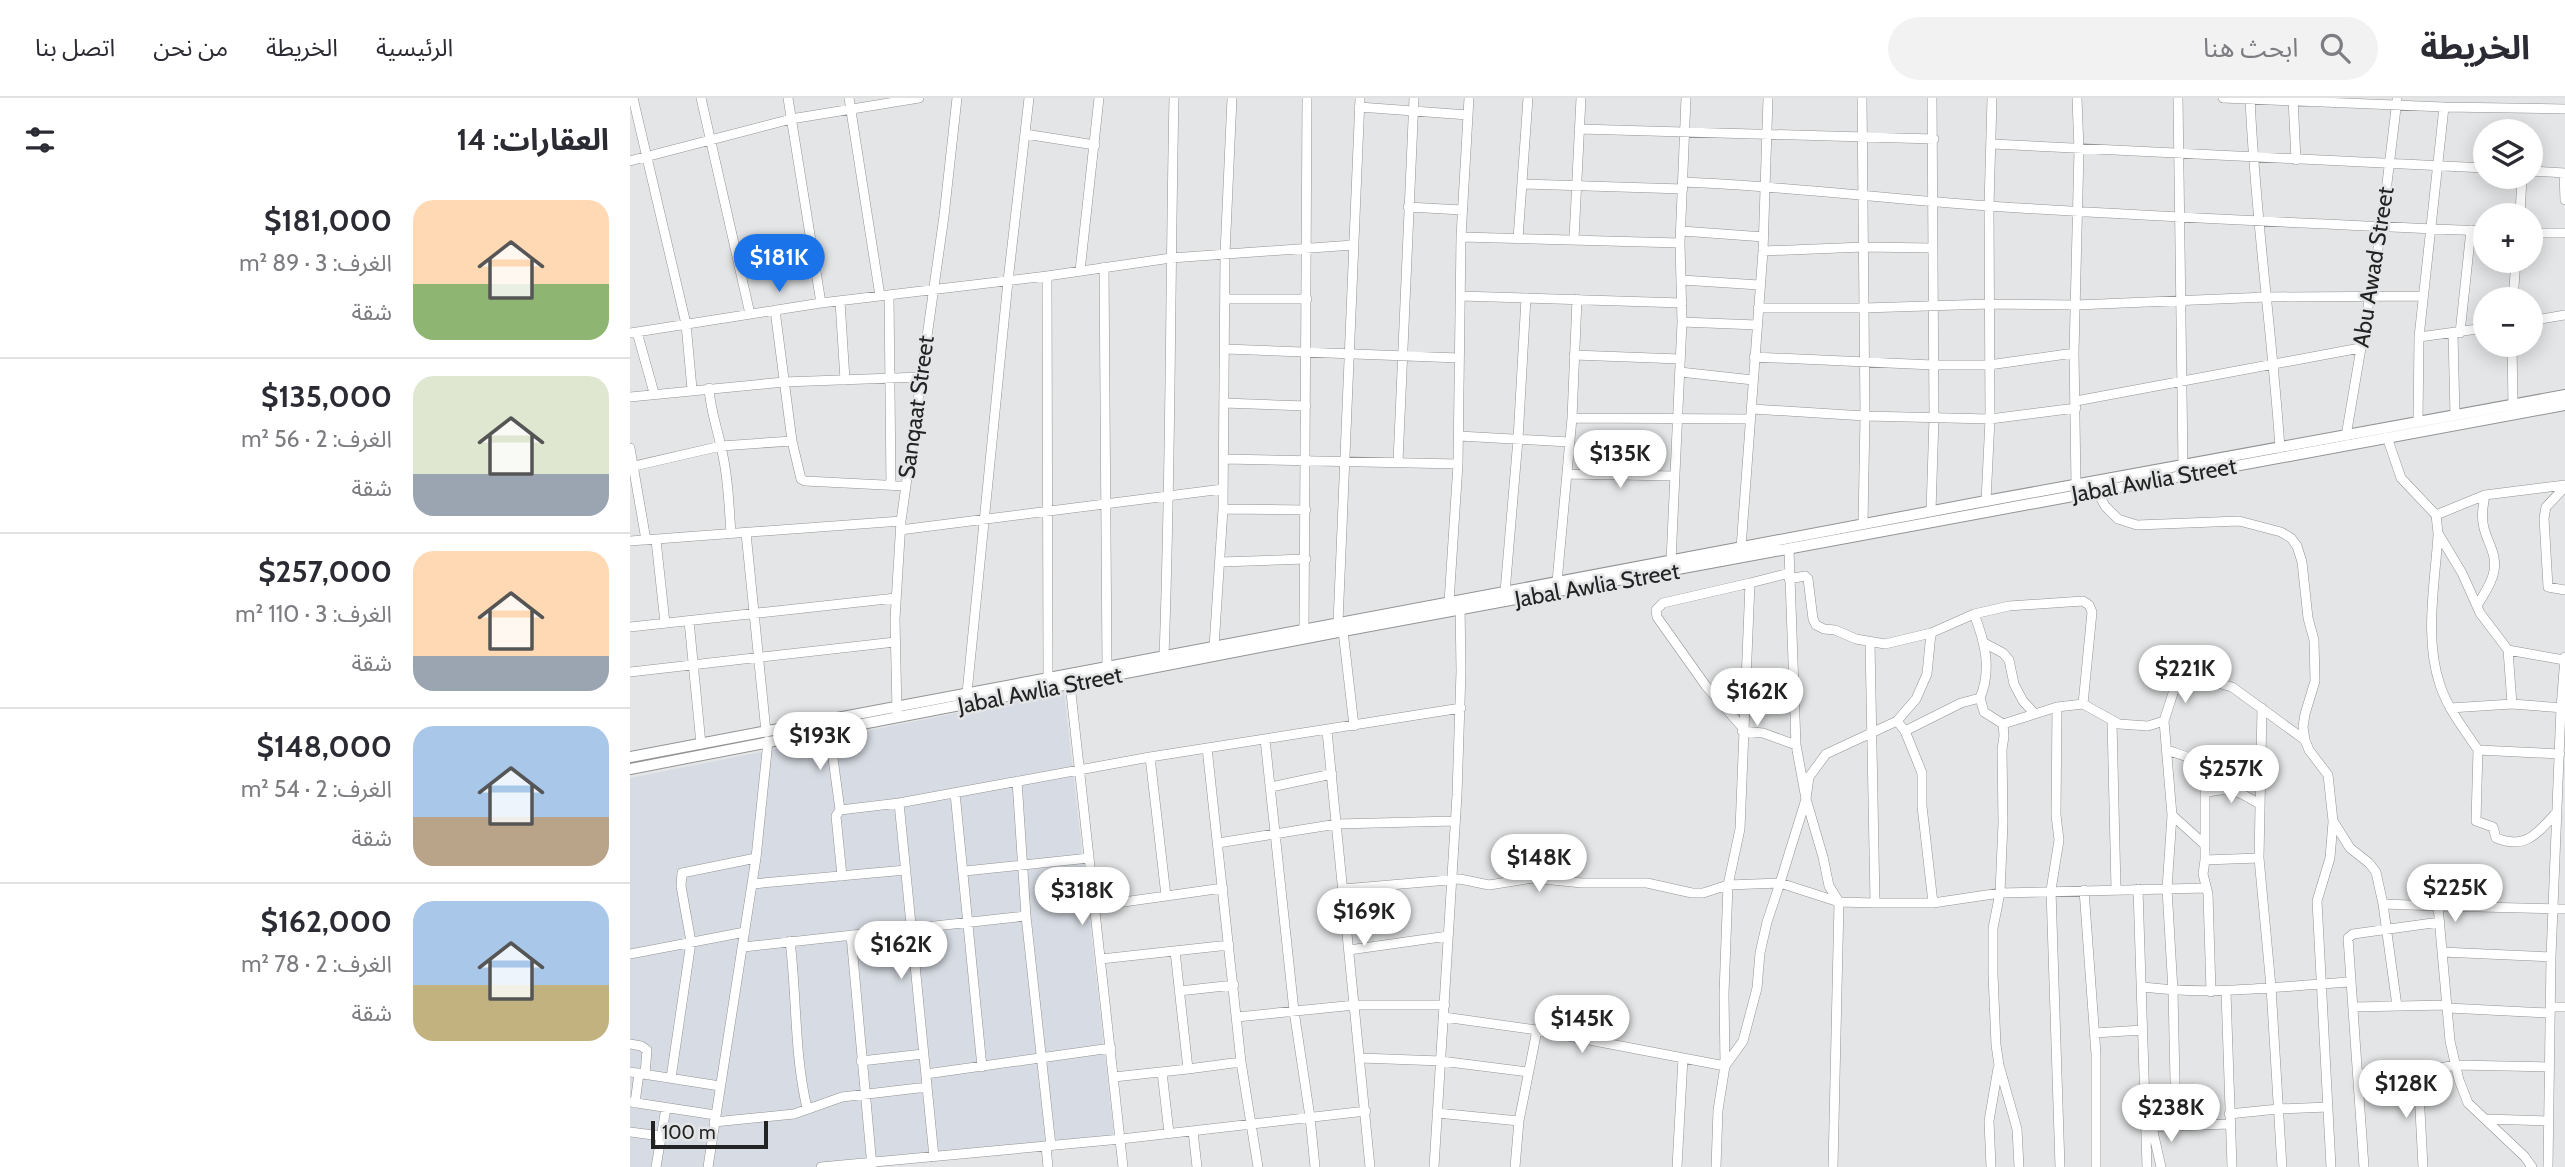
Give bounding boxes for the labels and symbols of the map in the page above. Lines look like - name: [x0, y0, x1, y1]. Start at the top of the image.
- street label: Abu Awad Street: [2346, 184, 2400, 349]
- pin: $181K: [730, 234, 828, 294]
- street label: Sanqaat Street: [892, 333, 940, 480]
- pin: $135K: [1571, 430, 1669, 490]
- street label: Jabal Awlia Street: [2068, 452, 2239, 508]
- street label: Jabal Awlia Street: [1511, 557, 1682, 613]
- pin: $221K: [2136, 646, 2234, 705]
- street label: Jabal Awlia Street: [954, 660, 1125, 720]
- pin: $162K: [1708, 668, 1806, 728]
- pin: $193K: [771, 712, 869, 772]
- pin: $257K: [2182, 746, 2280, 805]
- pin: $148K: [1490, 834, 1588, 894]
- pin: $225K: [2406, 864, 2504, 924]
- pin: $318K: [1033, 868, 1131, 927]
- pin: $169K: [1315, 888, 1413, 948]
- pin: $162K: [852, 922, 950, 981]
- pin: $145K: [1533, 996, 1631, 1055]
- pin: $128K: [2357, 1060, 2455, 1120]
- pin: $238K: [2122, 1084, 2220, 1144]
- scale bar: [651, 1118, 768, 1150]

